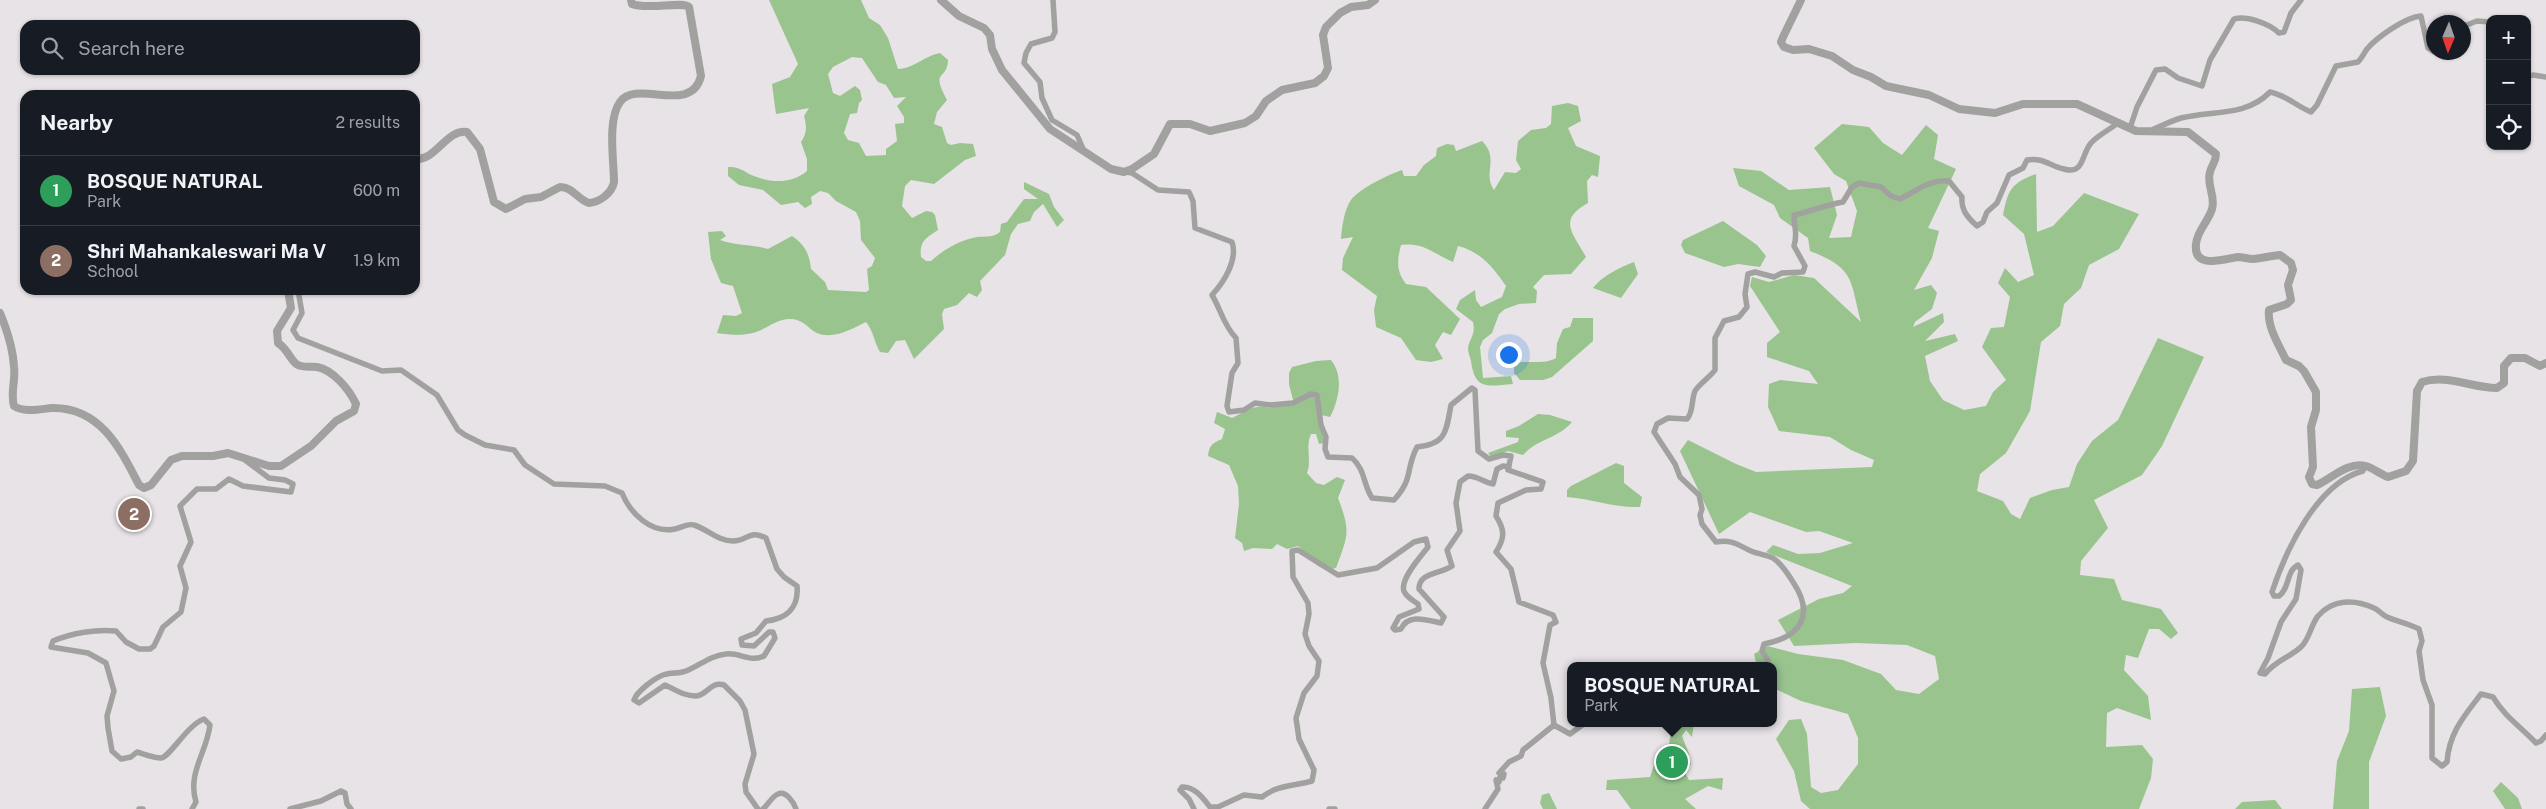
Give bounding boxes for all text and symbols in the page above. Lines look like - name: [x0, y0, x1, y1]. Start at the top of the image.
- north arrow: [2426, 15, 2471, 60]
- map controls: [2486, 15, 2531, 150]
- button: +: [2486, 15, 2531, 60]
- search box: [20, 20, 420, 75]
- icon: search: [38, 34, 66, 62]
- text: Search here: [78, 37, 185, 59]
- button: −: [2486, 60, 2531, 105]
- button: locate: [2486, 105, 2531, 150]
- text: Nearby: [40, 110, 113, 135]
- text: 2 results: [335, 113, 400, 132]
- text: BOSQUE NATURAL: [87, 170, 263, 192]
- text: 1: [53, 181, 59, 200]
- text: 600 m: [353, 181, 400, 200]
- text: Park: [87, 192, 121, 211]
- text: Shri Mahankaleswari Ma V: [87, 240, 326, 262]
- text: 2: [51, 251, 61, 270]
- text: 1.9 km: [353, 251, 400, 270]
- text: School: [87, 262, 138, 281]
- your location: [1496, 342, 1522, 368]
- pin: 2: [118, 495, 150, 533]
- popup: [1567, 662, 1777, 727]
- text: BOSQUE NATURAL: [1584, 674, 1760, 696]
- text: Park: [1584, 696, 1618, 715]
- pin: 1: [1656, 743, 1688, 781]

